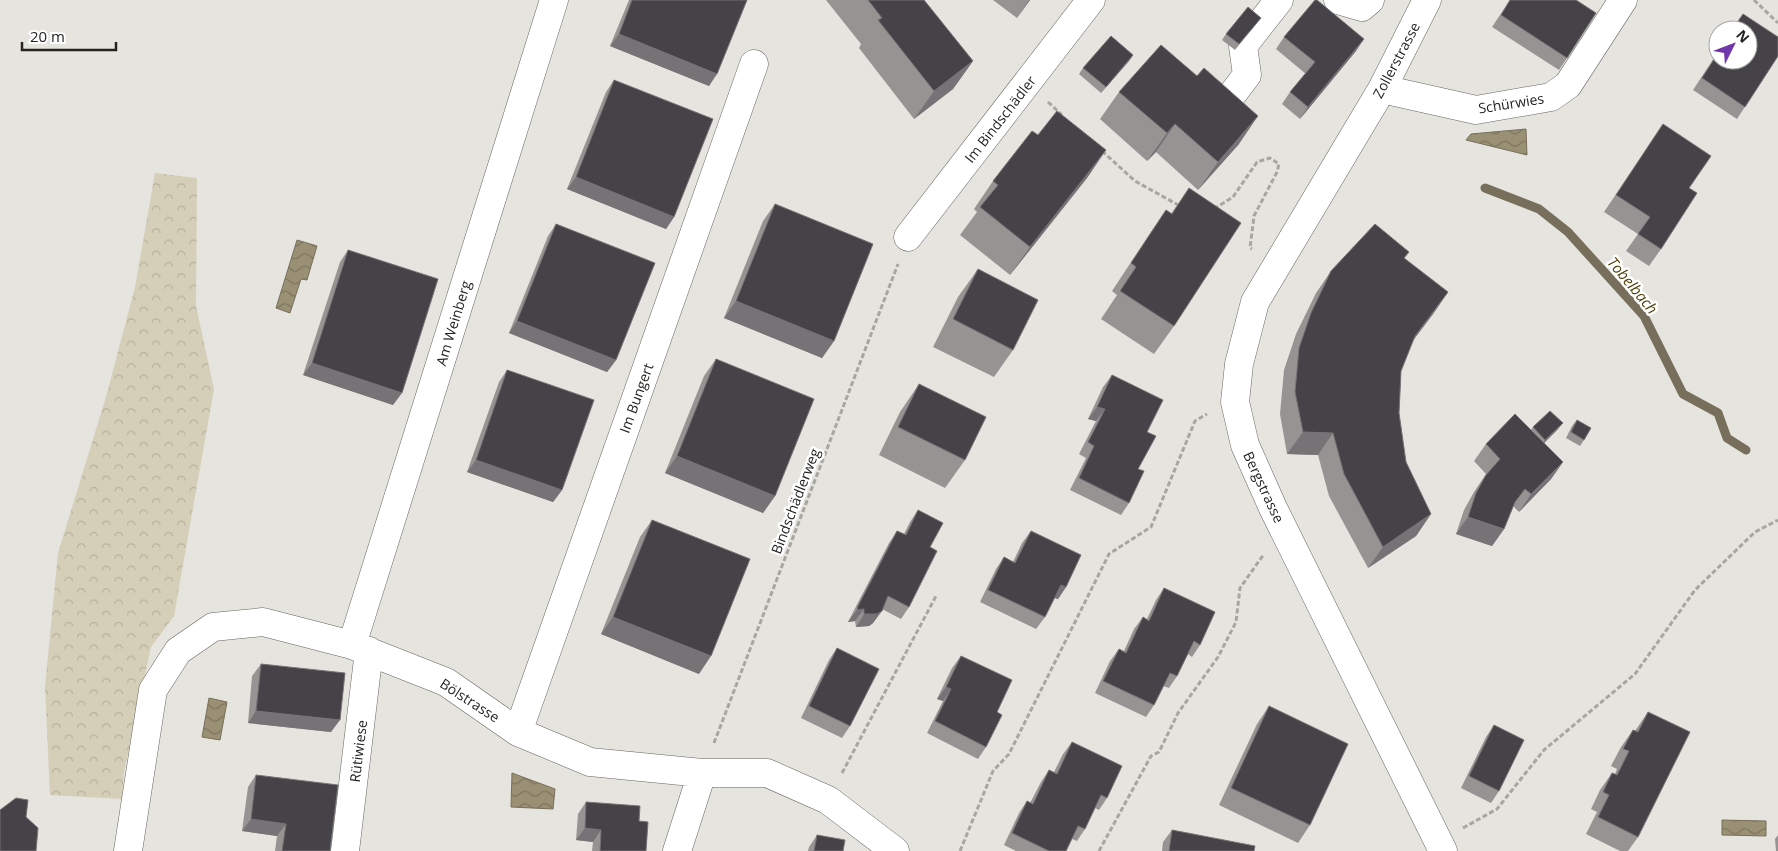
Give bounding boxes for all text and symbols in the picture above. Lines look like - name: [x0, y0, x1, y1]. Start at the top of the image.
- street label: Zollerstrasse: [1368, 19, 1424, 101]
- scale bar: [22, 20, 116, 52]
- north arrow: [1708, 20, 1758, 70]
- text: N: [1732, 25, 1754, 47]
- text: 20 m: [30, 26, 65, 46]
- street label: Im Bindschädler: [960, 71, 1040, 166]
- street label: Schürwies: [1477, 88, 1545, 118]
- water label: Tobelbach: [1603, 252, 1663, 318]
- street label: Am Weinberg: [431, 278, 475, 368]
- street label: Im Bungert: [615, 360, 657, 436]
- street label: Bindschädlerweg: [766, 445, 824, 556]
- street label: Bergstrasse: [1239, 448, 1289, 526]
- street label: Bölstrasse: [437, 674, 504, 726]
- street label: Rütiwiese: [345, 719, 371, 783]

